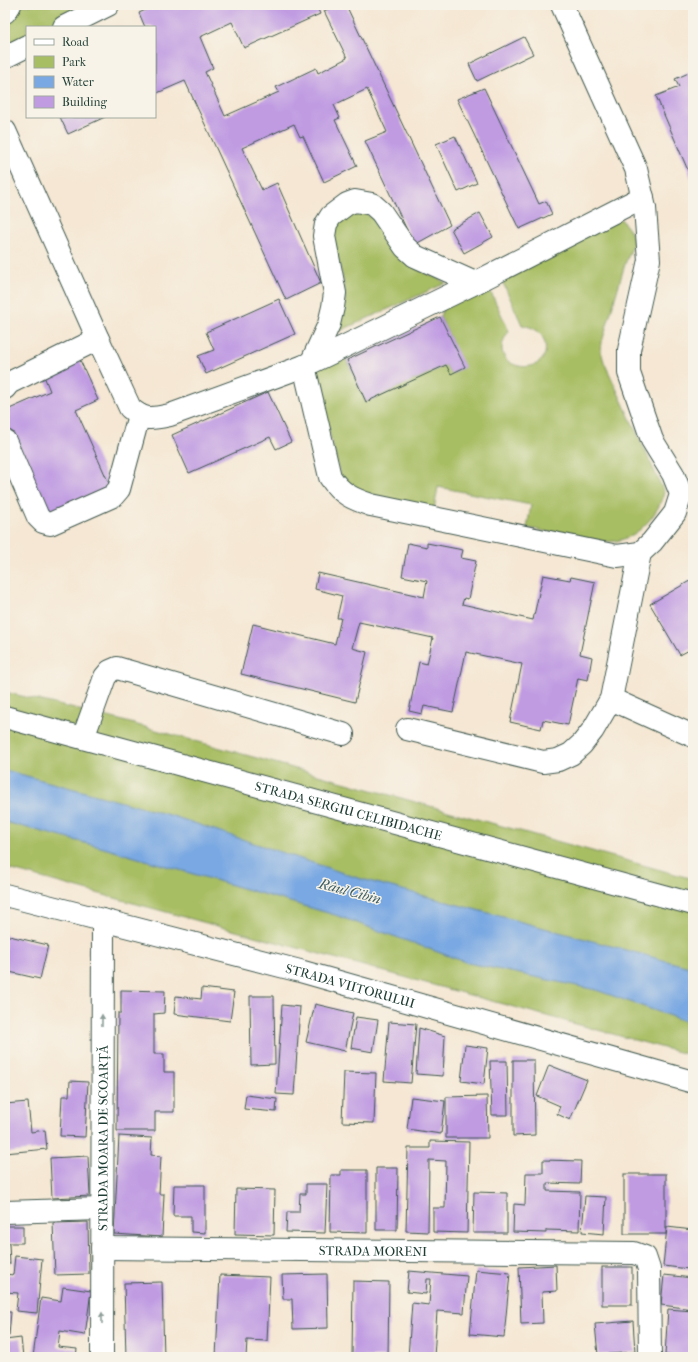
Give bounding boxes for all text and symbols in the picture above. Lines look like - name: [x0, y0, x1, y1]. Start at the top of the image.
- legend: [26, 26, 156, 118]
- text: Road: [62, 35, 89, 49]
- text: Park: [62, 55, 87, 69]
- text: Water: [61, 75, 95, 89]
- text: Building: [62, 95, 107, 109]
- street label: STRADA SERGIU CELIBIDACHE: [253, 778, 444, 843]
- water label: Râul Cibin: [316, 875, 383, 908]
- street label: STRADA VIITORULUI: [284, 961, 417, 1011]
- one-way arrow: [99, 1013, 105, 1026]
- street label: STRADA MOARA DE SCOARȚĂ: [95, 1044, 111, 1231]
- street label: STRADA MORENI: [319, 1243, 427, 1259]
- one-way arrow: [99, 1311, 105, 1324]

